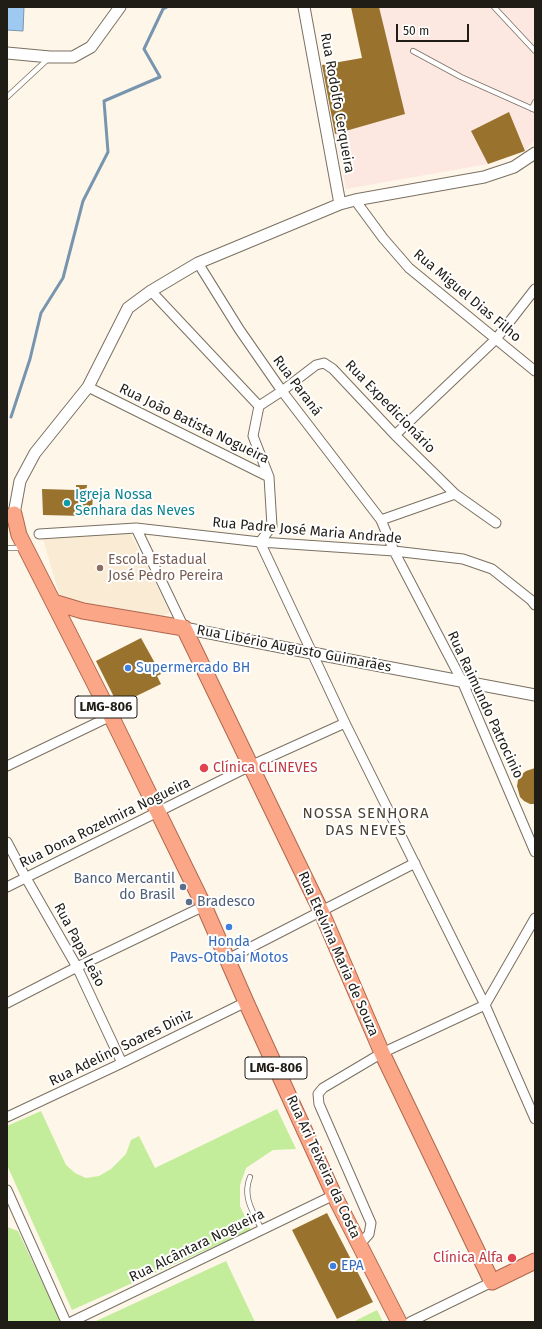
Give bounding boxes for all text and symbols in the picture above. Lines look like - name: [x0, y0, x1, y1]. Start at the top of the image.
- scale bar: [398, 16, 471, 42]
- text: 50 m: [403, 24, 429, 38]
- street label: Rua Rodolfo Cerqueira: [316, 31, 358, 175]
- street label: Rua Miguel Dias Filho: [410, 246, 524, 346]
- street label: Rua Paraná: [269, 352, 325, 420]
- street label: Rua Expedicionário: [341, 357, 439, 457]
- street label: Rua João Batista Nogueira: [116, 380, 272, 468]
- place label: Igreja Nossa Senhara das Neves: [75, 487, 195, 520]
- marker: Igreja Nossa Senhara das Neves: [62, 498, 72, 508]
- street label: Rua Padre José Maria Andrade: [211, 514, 403, 548]
- place label: Escola Estadual José Pedro Pereira: [108, 552, 223, 584]
- marker: Escola Estadual José Pedro Pereira: [95, 563, 105, 573]
- street label: Rua Libério Augusto Guimarães: [195, 622, 393, 676]
- street label: Rua Raimundo Patrocinio: [443, 629, 527, 781]
- place label: Supermercado BH: [136, 660, 250, 676]
- marker: Supermercado BH: [123, 663, 133, 673]
- road number: LMG-806: [75, 696, 137, 718]
- place label: Clínica CLINEVES: [213, 760, 318, 776]
- marker: Clínica CLINEVES: [198, 762, 210, 774]
- street label: Rua Dona Rozelmira Nogueira: [17, 774, 193, 872]
- district label: NOSSA SENHORA DAS NEVES: [303, 805, 429, 840]
- street label: Rua Etelvina Maria de Souza: [294, 869, 382, 1039]
- place label: Banco Mercantil do Brasil: [73, 871, 175, 904]
- marker: Banco Mercantil do Brasil: [178, 882, 188, 892]
- place label: Bradesco: [197, 894, 255, 910]
- marker: Bradesco: [184, 897, 194, 907]
- street label: Rua Papa Leão: [50, 900, 108, 990]
- marker: Honda Pavs-Otobai Motos: [224, 922, 234, 932]
- place label: Honda Pavs-Otobai Motos: [170, 934, 288, 966]
- street label: Rua Adelino Soares Diniz: [47, 1006, 195, 1090]
- road number: LMG-806: [245, 1057, 307, 1079]
- street label: Rua Ari Teixeira da Costa: [282, 1093, 364, 1241]
- street label: Rua Alcântara Nogueira: [127, 1206, 267, 1286]
- place label: Clínica Alfa: [433, 1250, 503, 1266]
- marker: Clínica Alfa: [506, 1252, 518, 1264]
- place label: EPA: [341, 1258, 364, 1274]
- marker: EPA: [328, 1261, 338, 1271]

